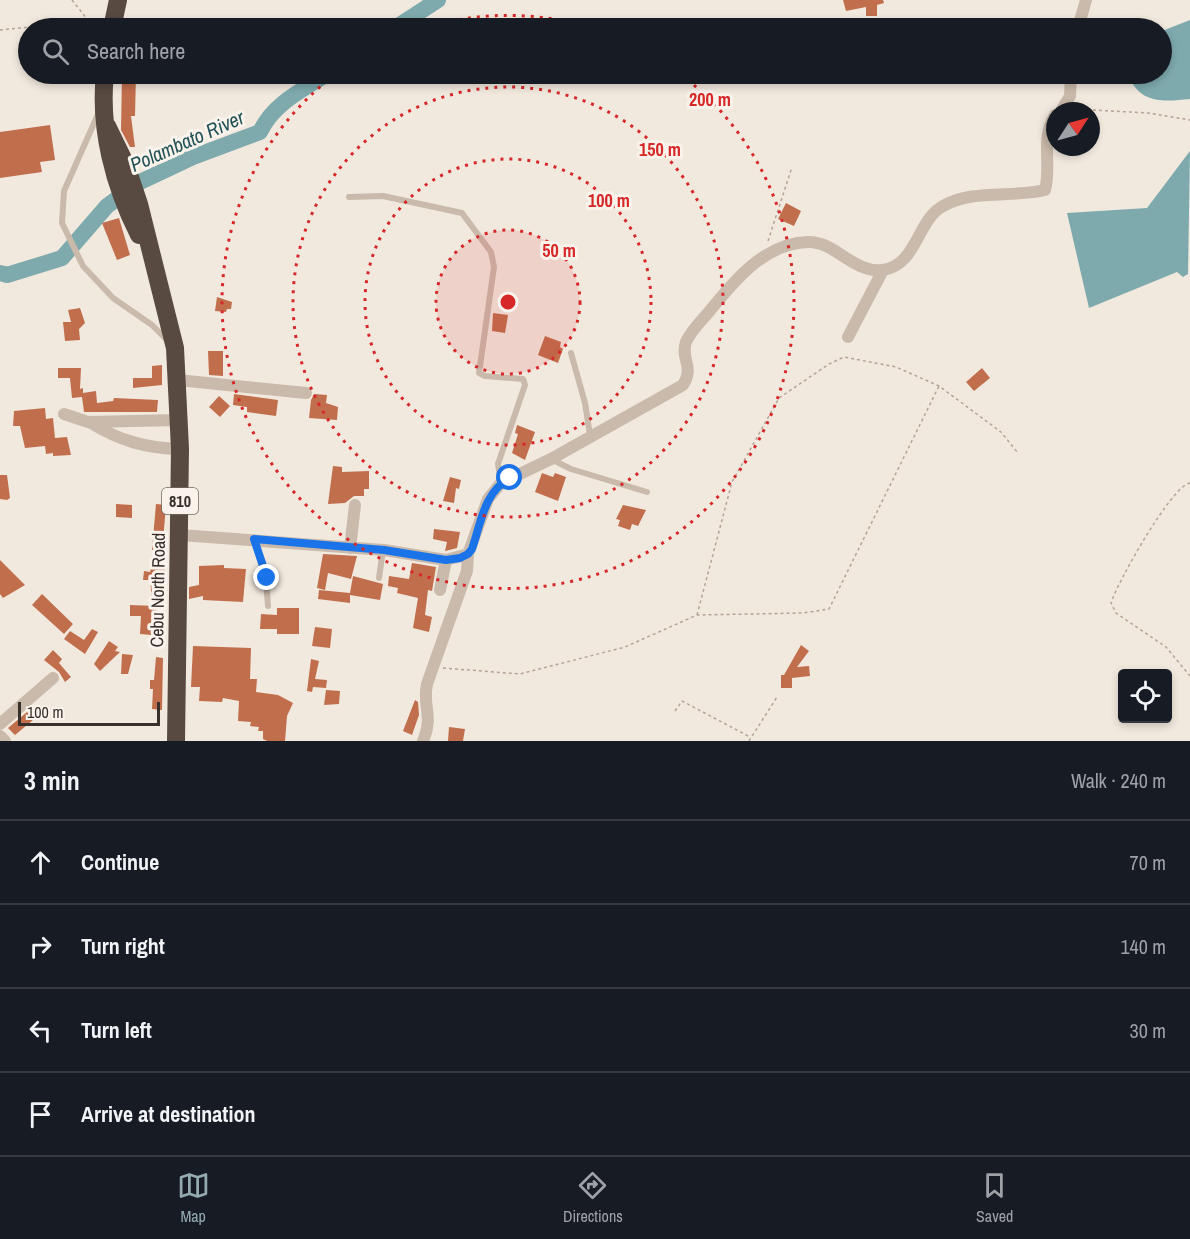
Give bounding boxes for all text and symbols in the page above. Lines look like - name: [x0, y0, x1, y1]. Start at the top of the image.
- search box: [18, 18, 1172, 84]
- icon: search: [39, 35, 72, 68]
- text: Search here: [87, 36, 185, 66]
- text: 200 m: [689, 87, 731, 112]
- north arrow: [1046, 102, 1100, 156]
- water label: Polambato River: [126, 103, 249, 178]
- text: 150 m: [639, 137, 681, 162]
- text: 100 m: [588, 188, 630, 213]
- text: 50 m: [542, 238, 576, 263]
- centre of rings: [498, 292, 518, 312]
- route start: [496, 464, 522, 490]
- road number: 810: [162, 488, 198, 514]
- street label: Cebu North Road: [144, 532, 171, 648]
- route end: [253, 564, 279, 590]
- map controls: [1118, 669, 1172, 723]
- button: locate: [1118, 669, 1172, 723]
- scale bar: [18, 699, 160, 726]
- text: 100 m: [27, 701, 63, 723]
- text: 3 min: [24, 763, 80, 798]
- text: Walk · 240 m: [1071, 767, 1166, 794]
- icon: ahead: [24, 846, 57, 879]
- text: Continue: [81, 847, 159, 877]
- text: 70 m: [1130, 849, 1166, 876]
- icon: right: [24, 930, 57, 963]
- text: Turn right: [81, 931, 165, 961]
- text: 140 m: [1120, 933, 1166, 960]
- icon: left: [24, 1014, 57, 1047]
- text: Turn left: [81, 1015, 152, 1045]
- text: 30 m: [1130, 1017, 1166, 1044]
- icon: arrive: [24, 1098, 57, 1131]
- text: Arrive at destination: [81, 1099, 255, 1129]
- tab: Map: [177, 1169, 210, 1227]
- tab: Directions: [563, 1169, 623, 1227]
- tab: Saved: [976, 1169, 1013, 1227]

